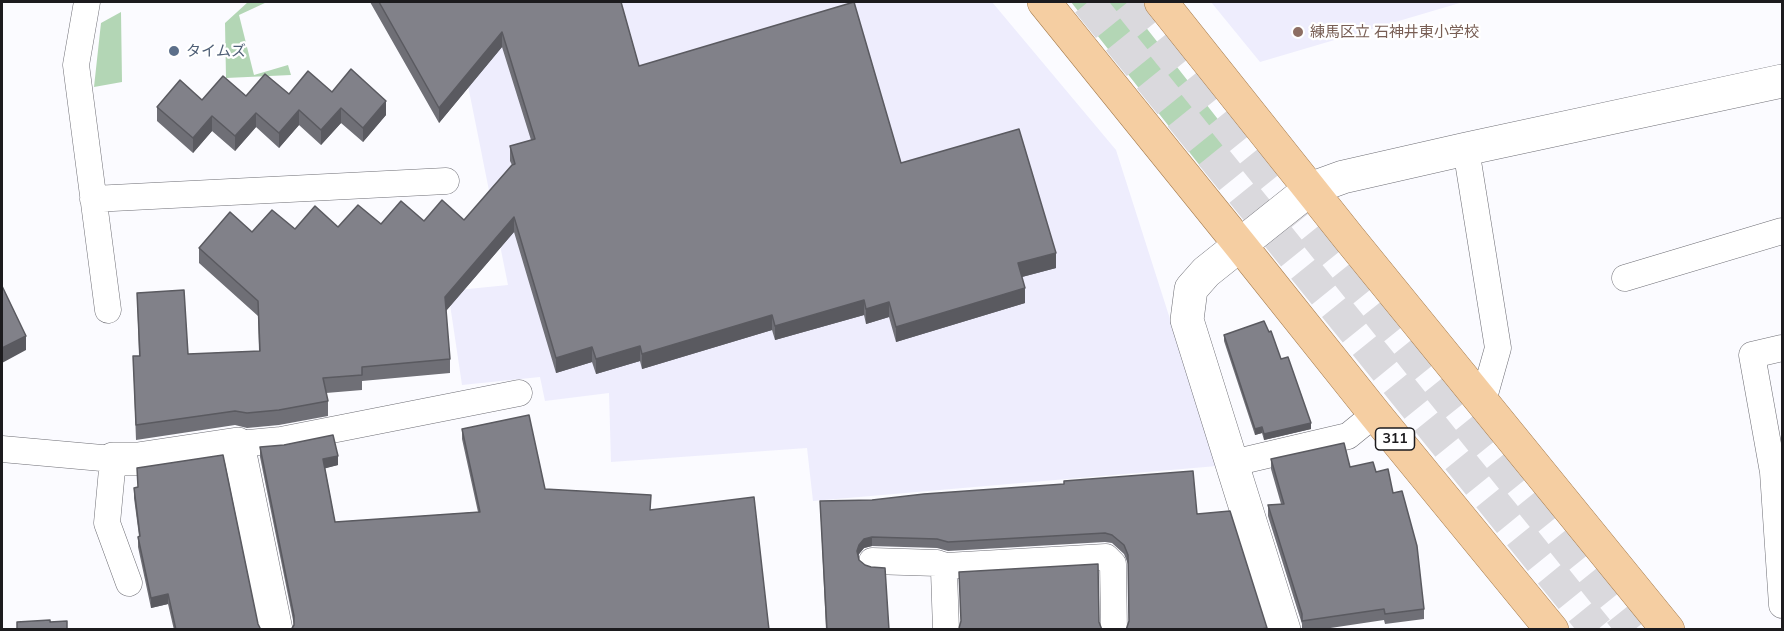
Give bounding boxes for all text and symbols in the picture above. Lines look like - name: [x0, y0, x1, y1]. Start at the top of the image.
- place label: 練馬区立 石神井東小学校: [1310, 23, 1479, 41]
- marker: 練馬区立 石神井東小学校: [1291, 25, 1305, 39]
- place label: タイムズ: [186, 42, 246, 60]
- marker: タイムズ: [167, 44, 181, 58]
- road number: 311: [1376, 428, 1414, 450]

